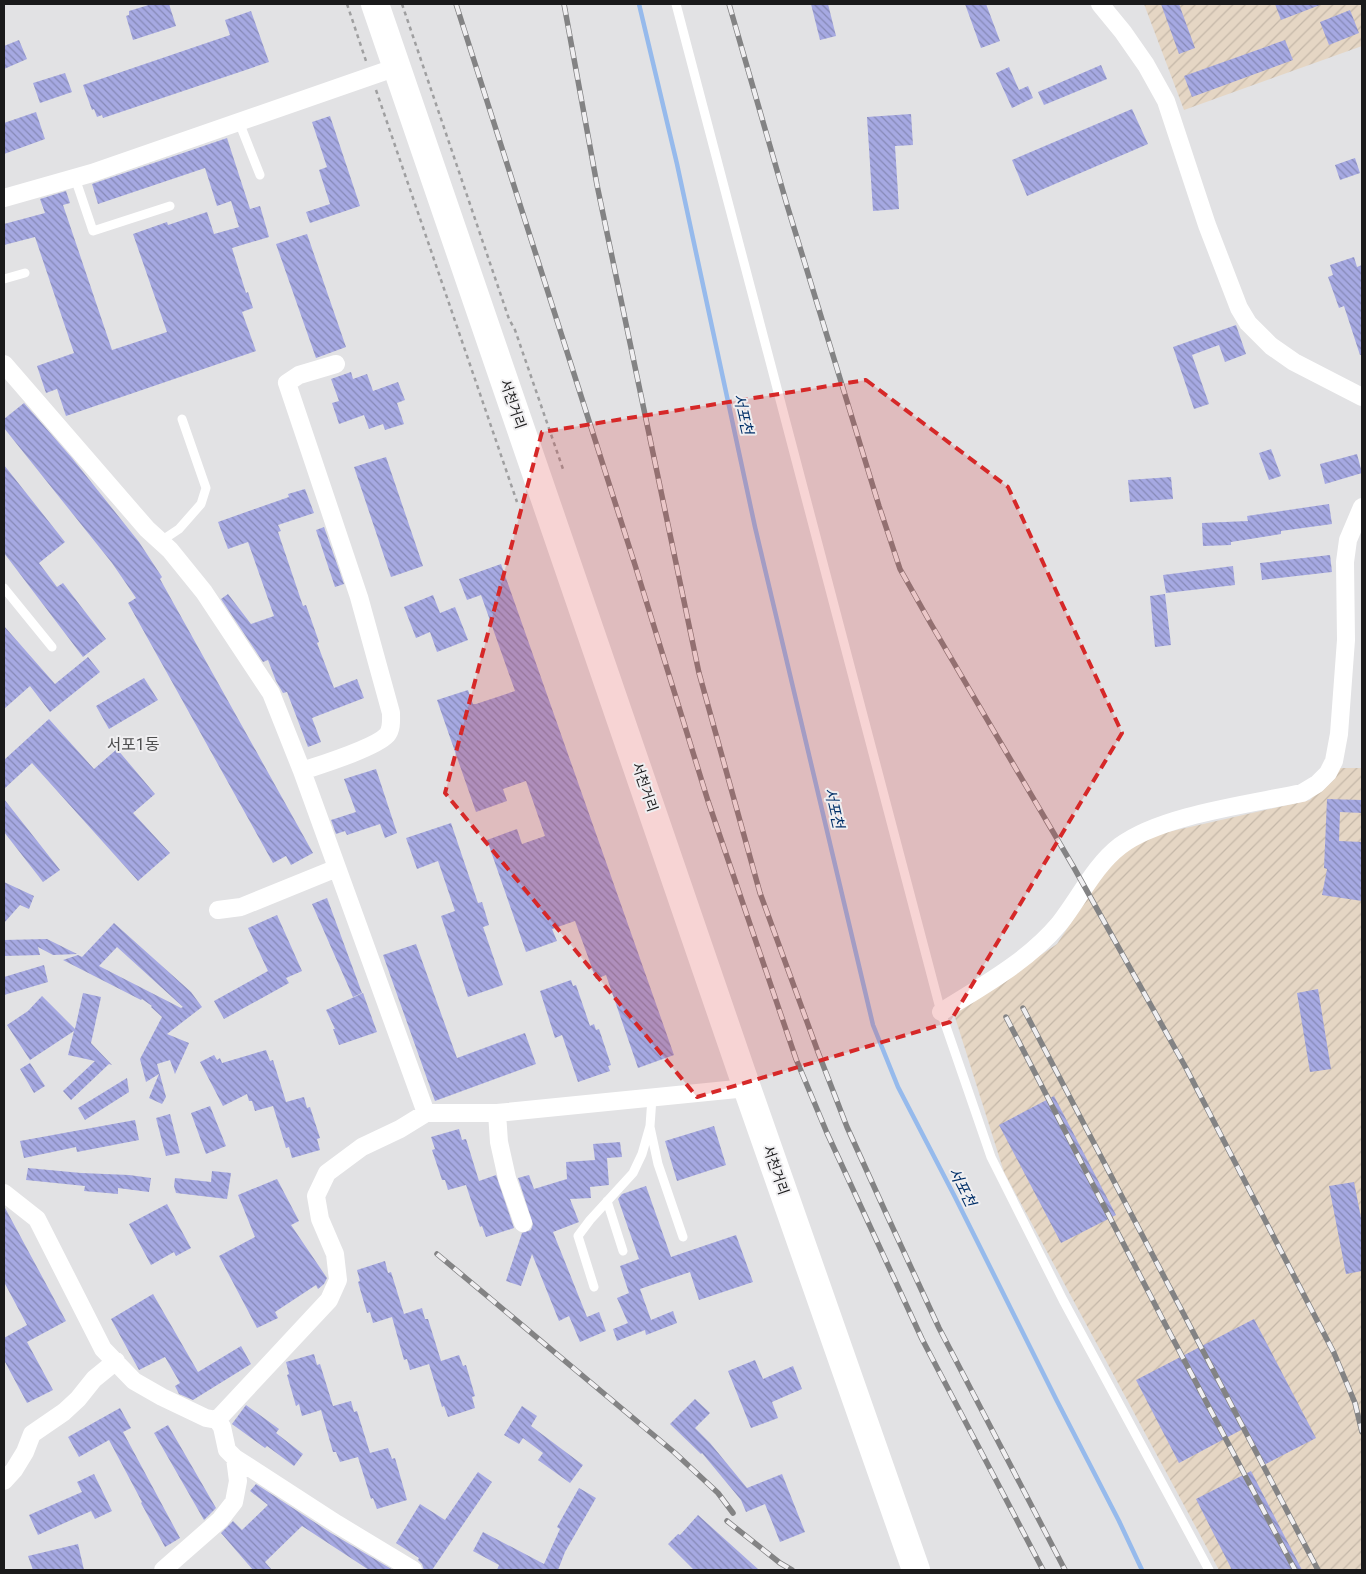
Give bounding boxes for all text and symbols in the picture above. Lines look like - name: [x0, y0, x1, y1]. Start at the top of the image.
- street label: 서천거리: [497, 377, 529, 431]
- water label: 서포천: [730, 392, 757, 438]
- district label: 서포1동: [106, 735, 160, 754]
- street label: 서천거리: [629, 760, 661, 814]
- water label: 서포천: [821, 786, 848, 832]
- street label: 서천거리: [760, 1143, 792, 1197]
- water label: 서포천: [945, 1164, 980, 1211]

